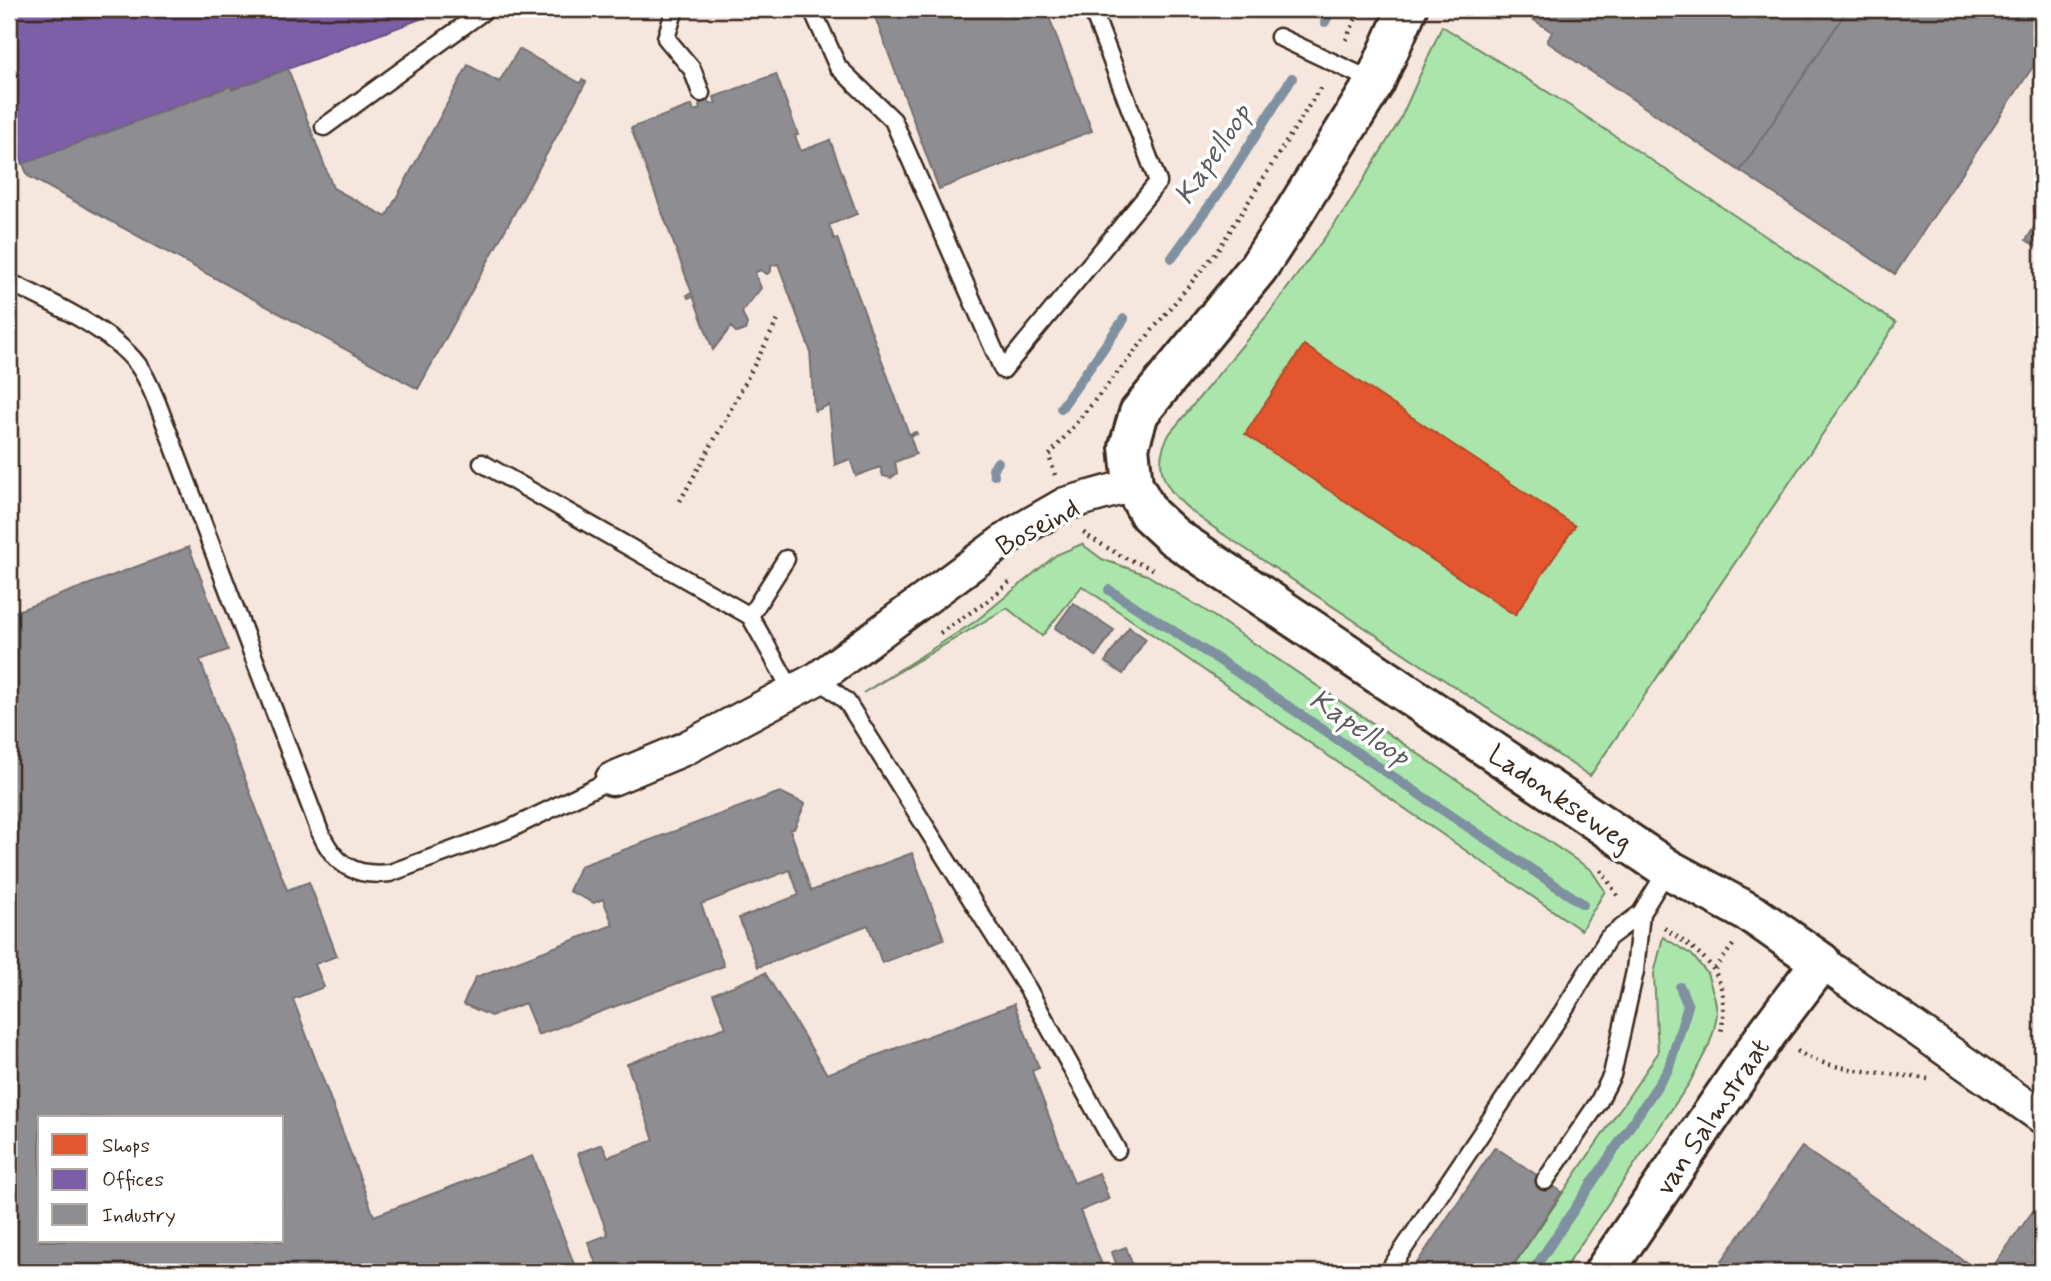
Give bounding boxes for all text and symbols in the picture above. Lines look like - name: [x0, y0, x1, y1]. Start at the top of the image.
- water label: Kapelloop: [1165, 95, 1262, 213]
- street label: Boseind: [990, 490, 1086, 566]
- water label: Kapelloop: [1301, 680, 1419, 777]
- street label: Ladonkseweg: [1480, 737, 1639, 861]
- street label: van Salmstraat: [1647, 1031, 1779, 1203]
- legend: [38, 1116, 284, 1242]
- text: Shops: [102, 1132, 150, 1160]
- text: Offices: [102, 1166, 164, 1194]
- text: Industry: [102, 1202, 176, 1230]

